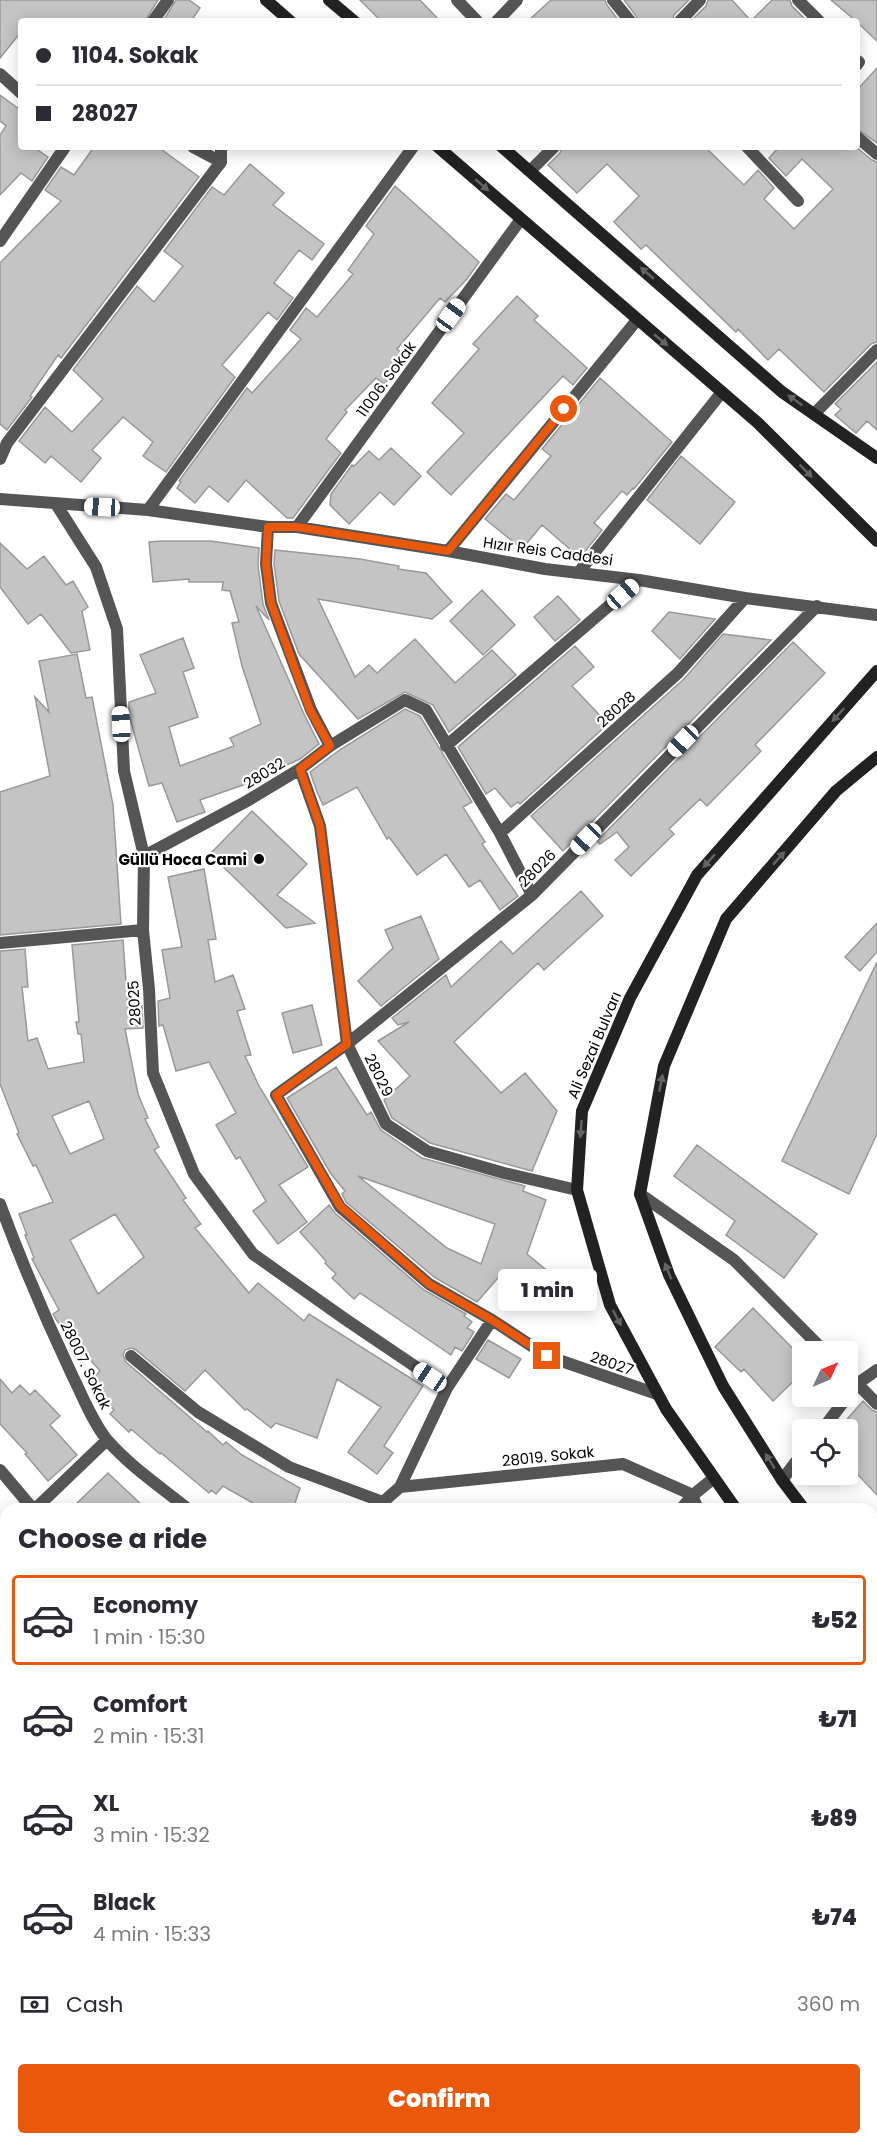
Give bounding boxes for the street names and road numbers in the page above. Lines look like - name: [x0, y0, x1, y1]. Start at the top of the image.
- street label: 11006. Sokak: [351, 337, 421, 421]
- street label: Hızır Reis Caddesi: [482, 531, 614, 571]
- street label: 28028: [592, 686, 640, 732]
- street label: 28032: [239, 752, 289, 794]
- street label: 28026: [513, 844, 561, 892]
- street label: 28025: [122, 980, 146, 1026]
- street label: Ali Sezai Bulvarı: [562, 988, 626, 1102]
- street label: 28029: [360, 1050, 398, 1100]
- street label: 28007. Sokak: [55, 1317, 117, 1413]
- street label: 28027: [588, 1346, 636, 1380]
- street label: 28019. Sokak: [501, 1441, 596, 1471]

